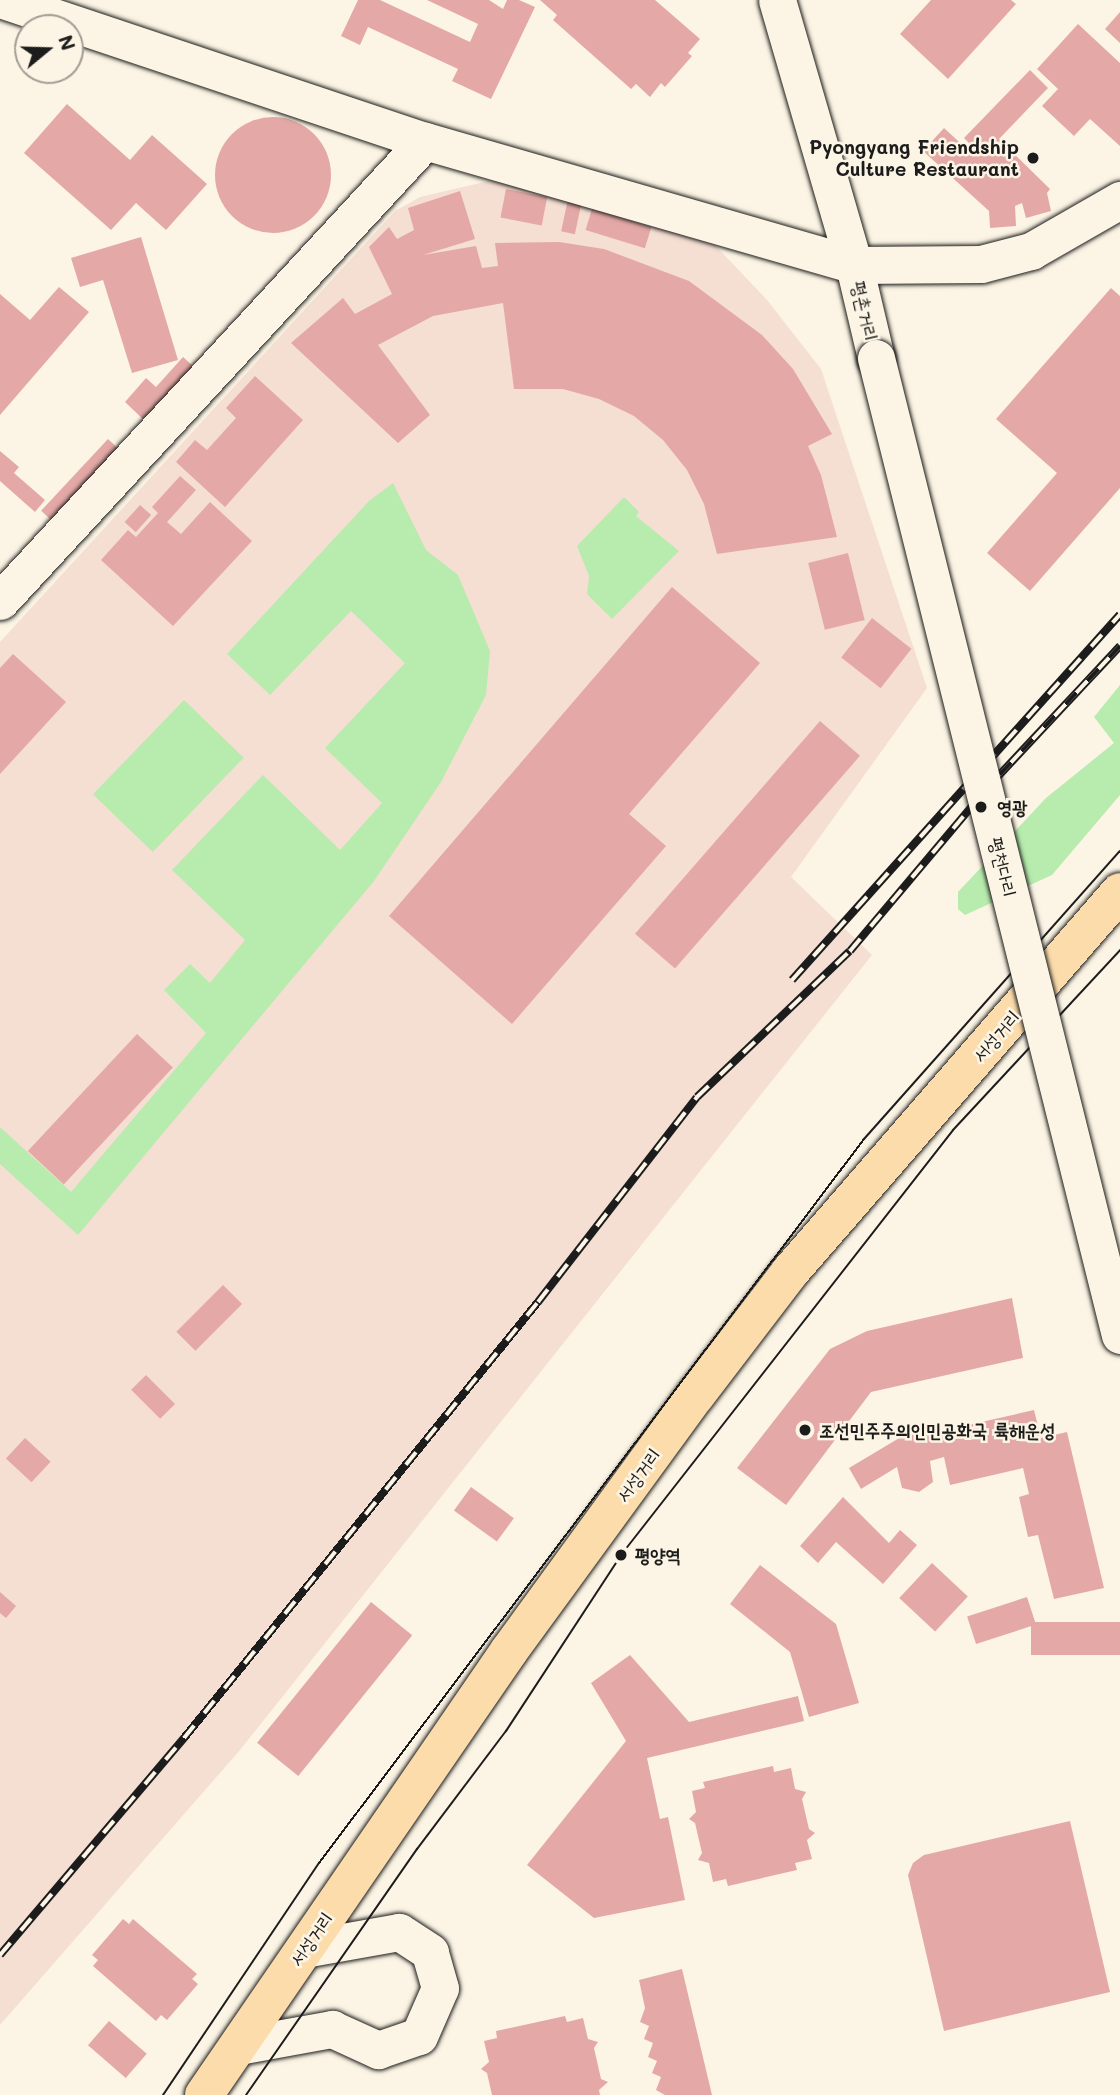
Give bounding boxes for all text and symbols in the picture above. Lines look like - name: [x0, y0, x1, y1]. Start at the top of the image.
- north arrow: [14, 14, 84, 84]
- text: N: [53, 32, 82, 54]
- place label: Pyongyang Friendship Culture Restaurant: [809, 136, 1019, 180]
- marker: Pyongyang Friendship Culture Restaurant: [1025, 150, 1041, 166]
- street label: 평촌거리: [847, 279, 883, 343]
- place label: 영광: [997, 796, 1028, 818]
- marker: 영광: [971, 797, 991, 817]
- street label: 평천다리: [985, 835, 1021, 899]
- street label: 서성거리: [967, 1005, 1025, 1067]
- place label: 조선민주주의인민공화국 륙해운성: [819, 1419, 1055, 1441]
- marker: 조선민주주의인민공화국 륙해운성: [797, 1422, 813, 1438]
- street label: 서성거리: [611, 1444, 665, 1506]
- place label: 평양역: [635, 1544, 681, 1566]
- marker: 평양역: [613, 1547, 629, 1563]
- street label: 서성거리: [284, 1907, 338, 1971]

